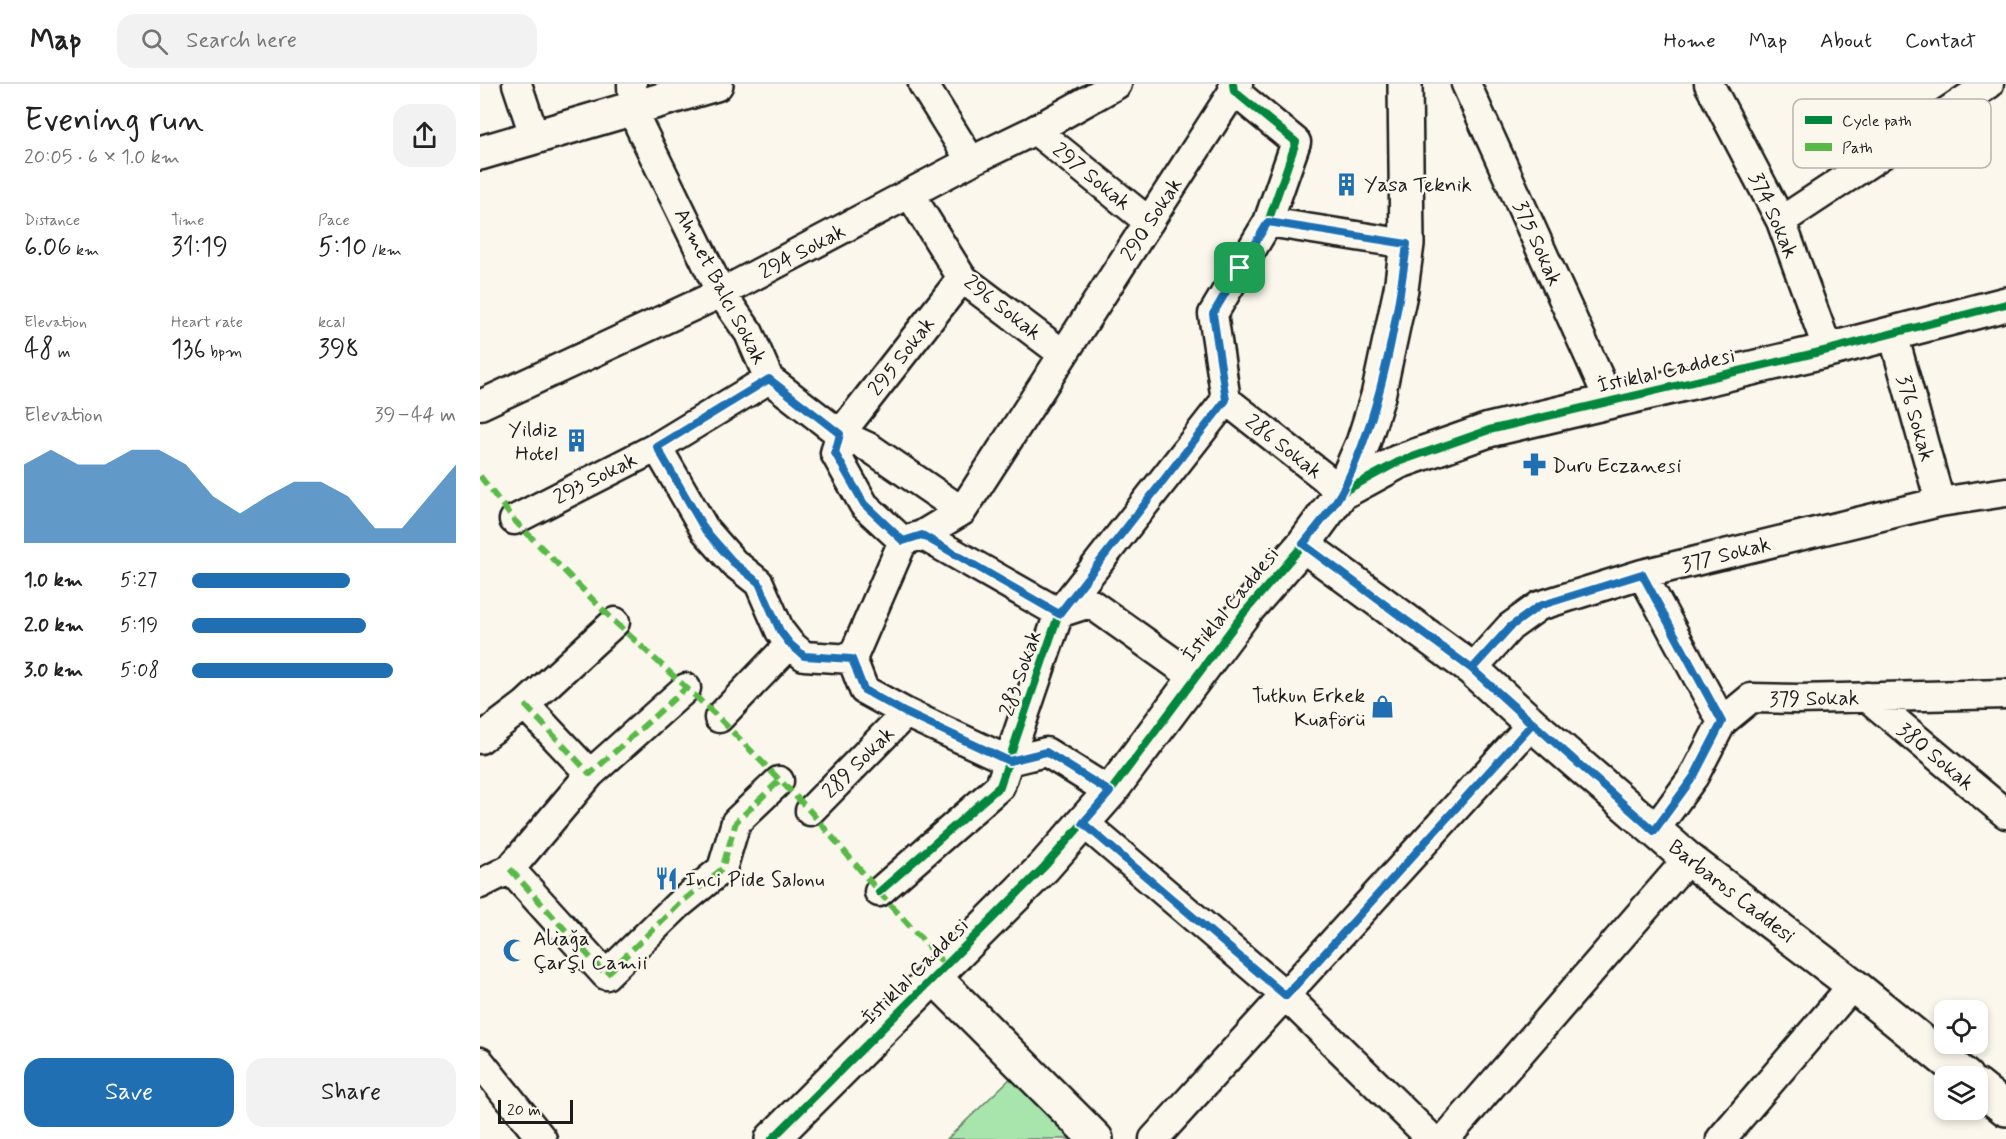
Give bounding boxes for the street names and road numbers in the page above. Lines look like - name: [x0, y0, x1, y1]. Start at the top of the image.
- street label: 297 Sokak: [1046, 137, 1136, 217]
- street label: 374 Sokak: [1742, 168, 1804, 263]
- street label: 290 Sokak: [1114, 172, 1189, 267]
- street label: 375 Sokak: [1506, 196, 1568, 290]
- street label: Ahmet Balcı Sokak: [667, 203, 773, 369]
- street label: 294 Sokak: [754, 217, 851, 286]
- street label: 296 Sokak: [958, 269, 1047, 347]
- street label: 295 Sokak: [862, 311, 942, 402]
- street label: İstiklal Caddesi: [1595, 342, 1738, 400]
- street label: 376 Sokak: [1889, 372, 1941, 465]
- street label: 286 Sokak: [1239, 408, 1328, 486]
- street label: 293 Sokak: [549, 446, 642, 512]
- street label: 377 Sokak: [1679, 530, 1774, 580]
- street label: İstiklal Caddesi: [1176, 541, 1286, 668]
- street label: 283 Sokak: [993, 627, 1049, 720]
- street label: 379 Sokak: [1769, 684, 1859, 714]
- street label: 380 Sokak: [1891, 716, 1980, 797]
- street label: 289 Sokak: [816, 720, 901, 805]
- street label: Barbaros Caddesi: [1662, 834, 1801, 950]
- street label: İstiklal Caddesi: [856, 912, 975, 1031]

